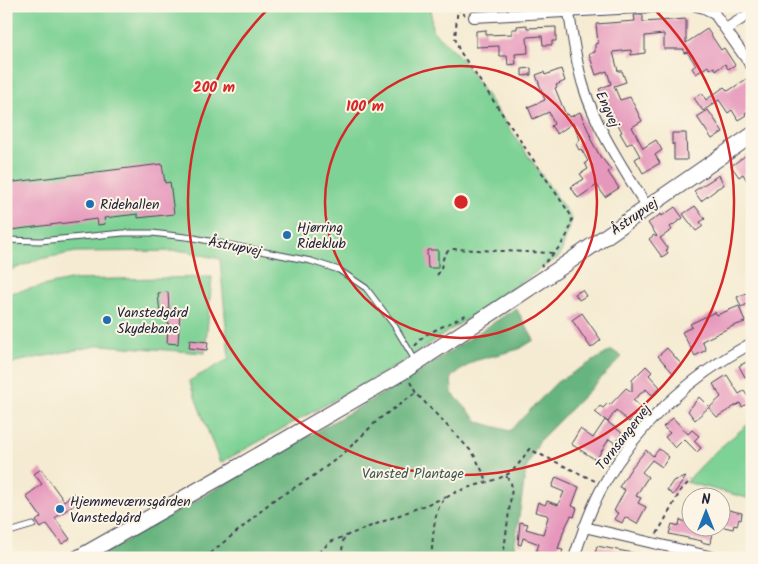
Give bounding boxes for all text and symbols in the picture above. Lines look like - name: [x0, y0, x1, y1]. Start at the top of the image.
- text: 200 m: [193, 76, 235, 100]
- street label: Engvej: [589, 88, 625, 132]
- text: 100 m: [346, 95, 384, 119]
- street label: Åstrupvej: [606, 192, 663, 241]
- centre of rings: [452, 193, 470, 211]
- place label: Ridehallen: [100, 194, 160, 216]
- marker: Ridehallen: [84, 198, 96, 210]
- place label: Hjørring Rideklub: [297, 217, 347, 255]
- marker: Hjørring Rideklub: [281, 229, 293, 241]
- street label: Åstrupvej: [206, 231, 264, 263]
- place label: Vanstedgård Skydebane: [117, 302, 189, 340]
- marker: Vanstedgård Skydebane: [101, 314, 113, 326]
- street label: Tornsangervej: [591, 399, 657, 476]
- park label: Vansted Plantage: [362, 463, 465, 485]
- north arrow: [680, 486, 730, 536]
- text: N: [702, 489, 711, 511]
- place label: Hjemmeværnsgården Vanstedgård: [70, 491, 191, 529]
- marker: Hjemmeværnsgården Vanstedgård: [54, 503, 66, 515]

